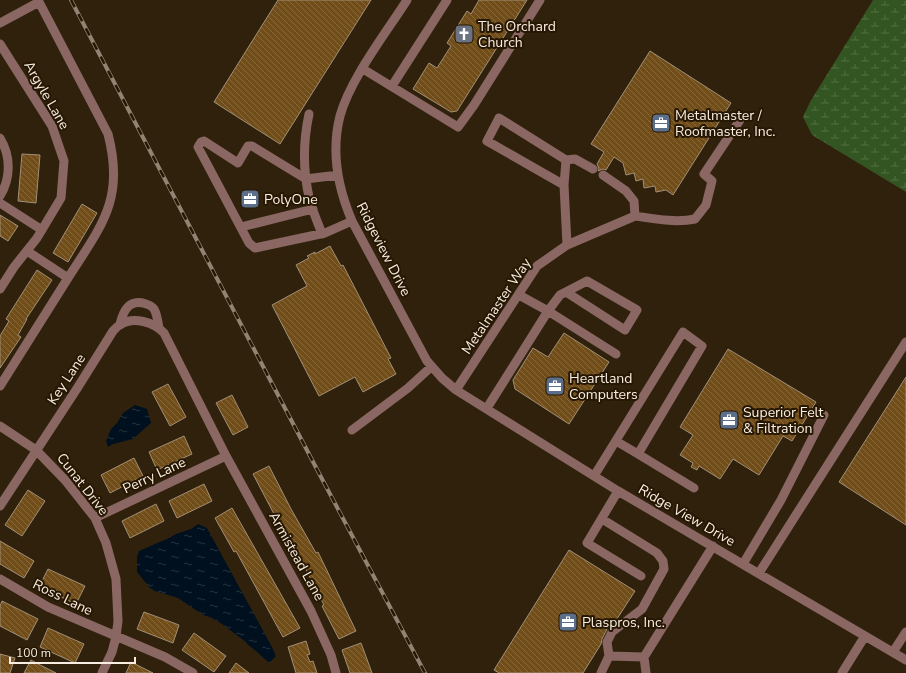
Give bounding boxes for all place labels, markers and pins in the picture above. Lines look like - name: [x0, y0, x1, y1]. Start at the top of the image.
- place label: The Orchard Church: [478, 17, 556, 52]
- church icon: The Orchard Church: [453, 23, 475, 45]
- place label: Metalmaster / Roofmaster, Inc.: [675, 106, 776, 141]
- office icon: Metalmaster / Roofmaster, Inc.: [650, 112, 672, 134]
- office icon: PolyOne: [239, 188, 261, 210]
- place label: PolyOne: [264, 190, 318, 209]
- place label: Heartland Computers: [569, 369, 638, 404]
- office icon: Heartland Computers: [544, 375, 566, 397]
- place label: Superior Felt & Filtration: [743, 403, 824, 438]
- office icon: Superior Felt & Filtration: [718, 409, 740, 431]
- office icon: Plaspros, Inc.: [557, 611, 579, 633]
- place label: Plaspros, Inc.: [582, 613, 665, 632]

